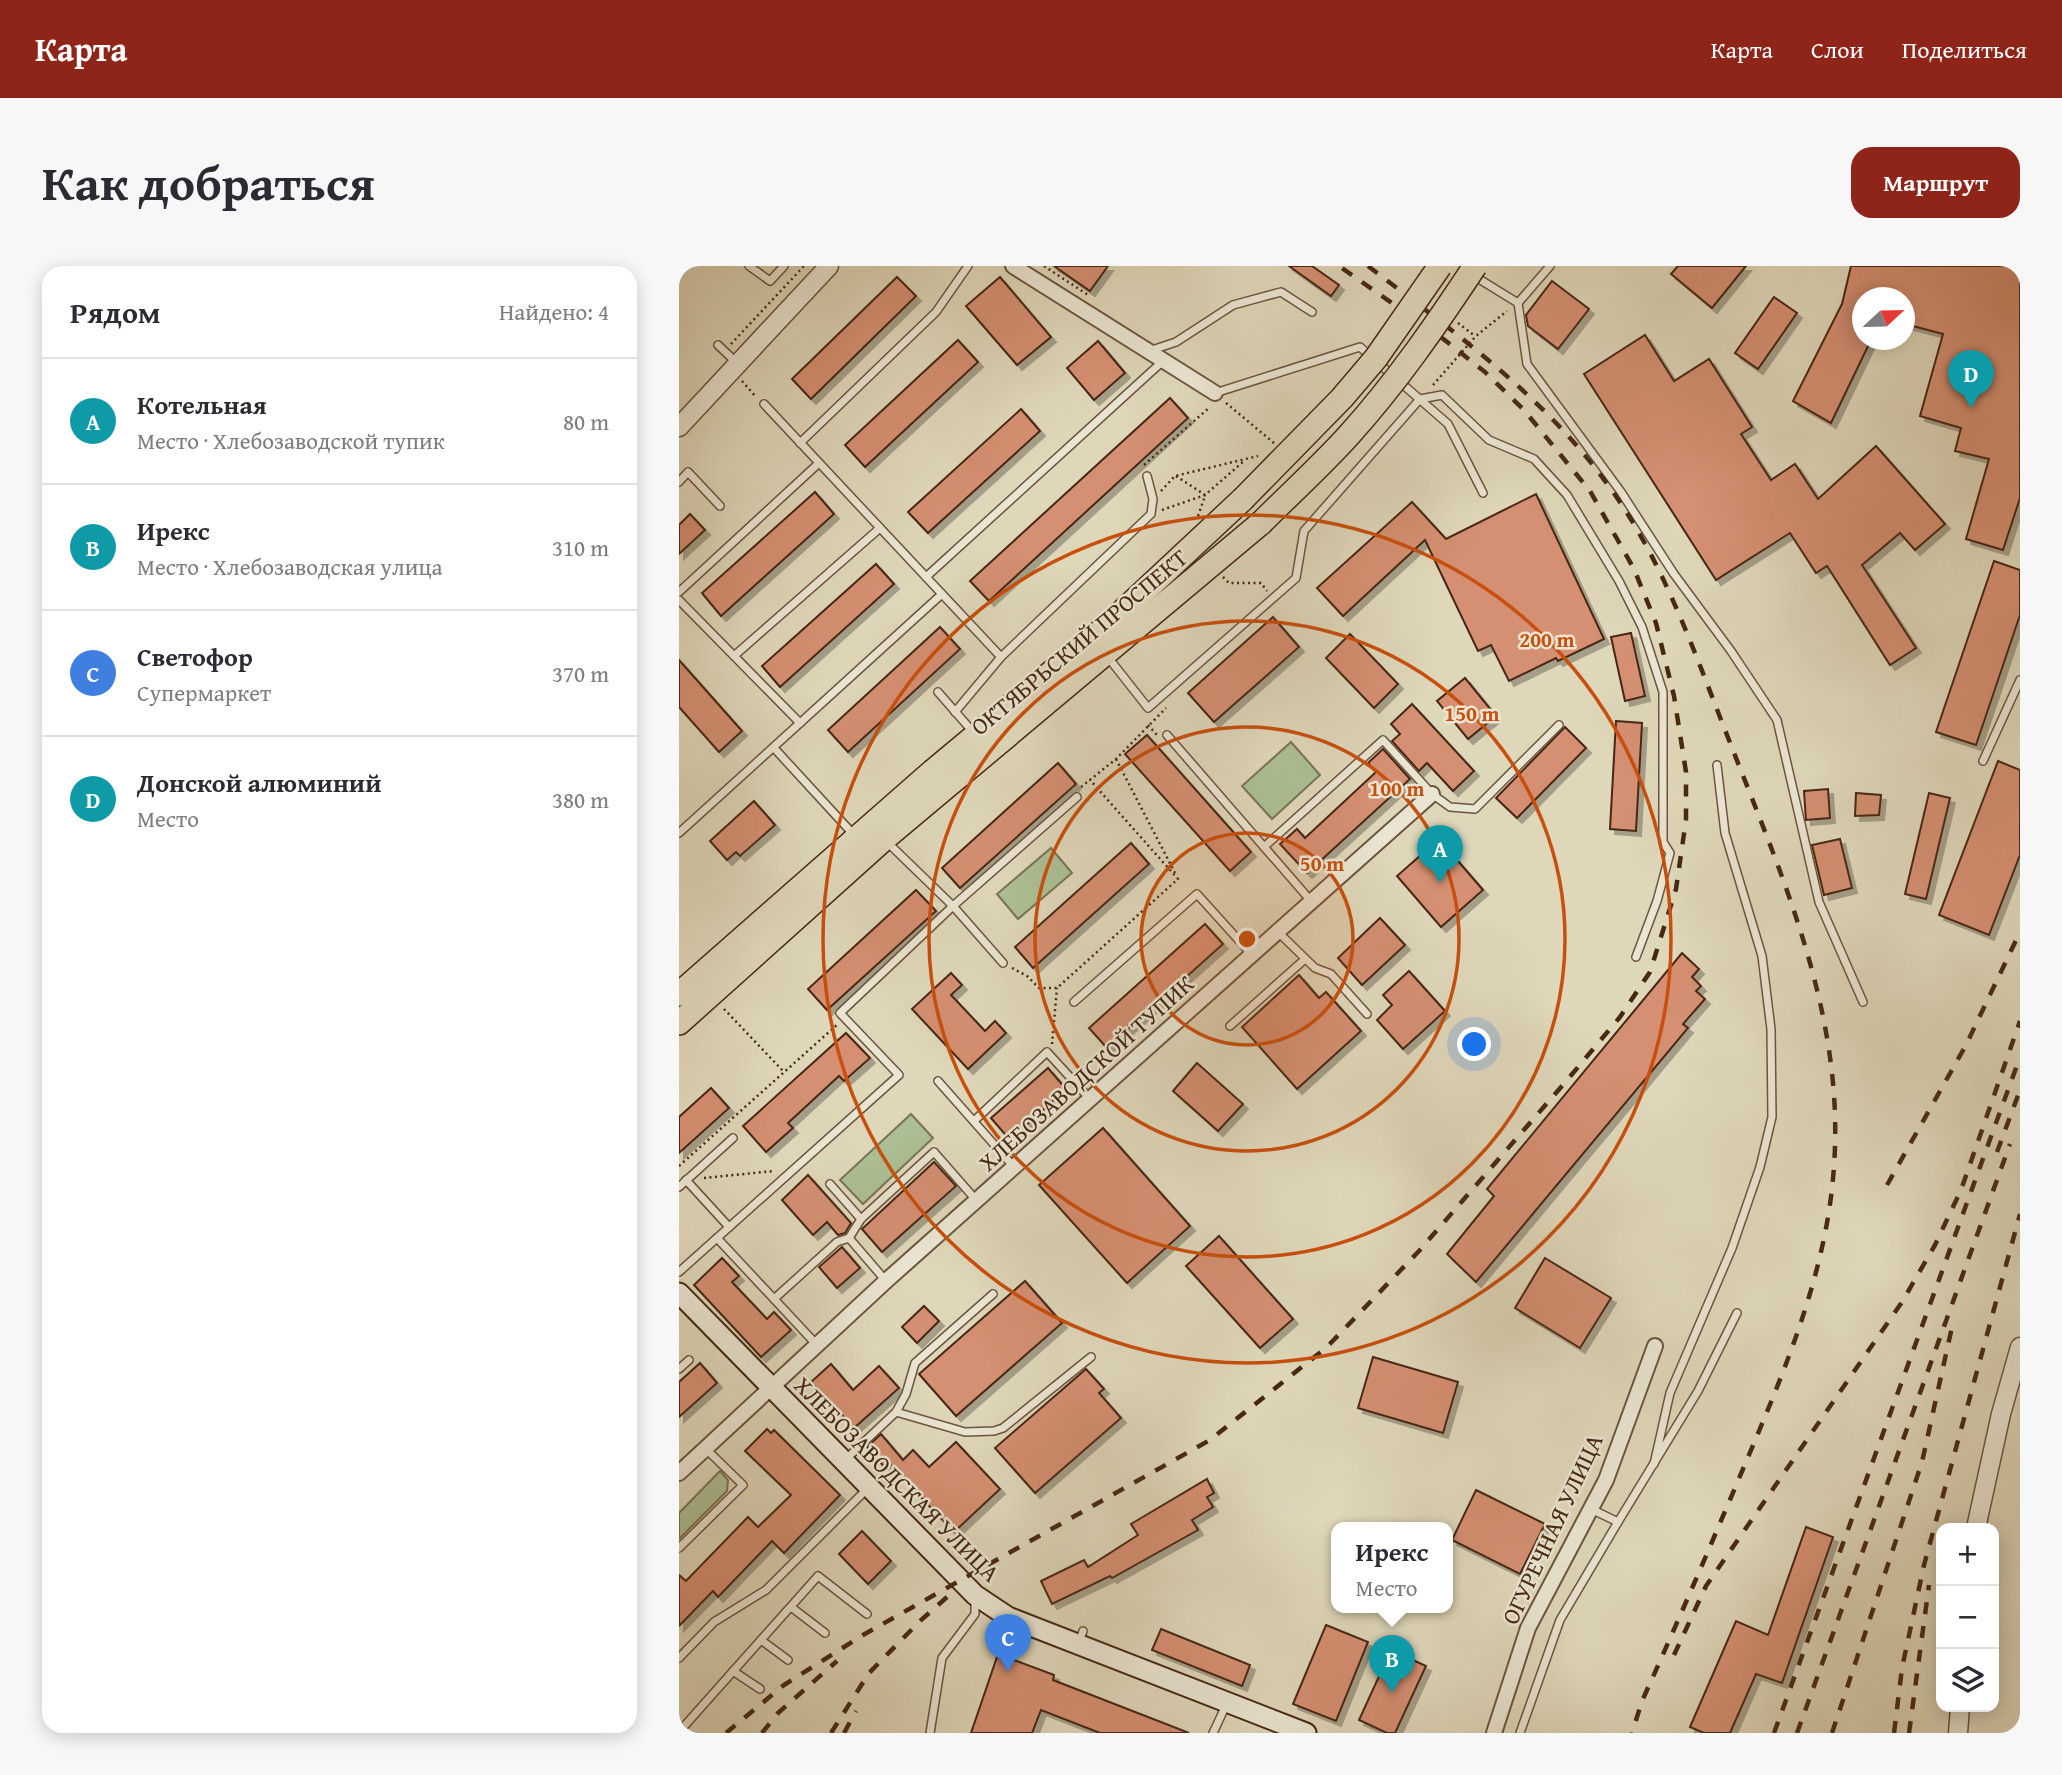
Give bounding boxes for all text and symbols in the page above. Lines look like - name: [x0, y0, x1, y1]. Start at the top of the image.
- text: Карта: [35, 25, 127, 73]
- text: Карта: [1711, 32, 1773, 67]
- text: Слои: [1811, 32, 1864, 67]
- text: Поделиться: [1902, 32, 2027, 67]
- text: Как добраться: [42, 146, 375, 218]
- button: Маршрут: [1851, 147, 2020, 218]
- north arrow: [1852, 287, 1915, 350]
- text: Рядом: [70, 290, 161, 334]
- text: Найдено: 4: [499, 295, 609, 328]
- pin: D: [1948, 350, 1994, 408]
- text: Котельная: [137, 385, 267, 424]
- text: A: [86, 405, 100, 438]
- text: 80 m: [563, 405, 609, 438]
- text: Место · Хлебозаводской тупик: [137, 424, 445, 457]
- text: Ирекс: [137, 511, 210, 550]
- text: B: [86, 531, 100, 564]
- text: 310 m: [552, 531, 609, 564]
- street label: ОКТЯБРЬСКИЙ ПРОСПЕКТ: [963, 541, 1195, 743]
- text: Место · Хлебозаводская улица: [137, 550, 442, 583]
- text: 200 m: [1519, 624, 1575, 655]
- text: Светофор: [137, 637, 253, 676]
- text: C: [86, 657, 100, 690]
- text: 370 m: [552, 657, 609, 690]
- text: Супермаркет: [137, 676, 271, 709]
- text: 150 m: [1444, 698, 1500, 729]
- text: Донской алюминий: [137, 763, 382, 802]
- text: 100 m: [1369, 773, 1425, 804]
- text: D: [86, 783, 100, 816]
- text: 380 m: [552, 783, 609, 816]
- text: Место: [137, 802, 199, 835]
- pin: A: [1417, 825, 1463, 883]
- text: 50 m: [1300, 848, 1344, 879]
- centre of rings: [1235, 927, 1259, 951]
- street label: ХЛЕБОЗАВОДСКОЙ ТУПИК: [971, 966, 1202, 1179]
- your location: [1457, 1027, 1491, 1061]
- street label: ХЛЕБОЗАВОДСКАЯ УЛИЦА: [786, 1368, 1008, 1590]
- street label: ОГУРЕЧНАЯ УЛИЦА: [1493, 1428, 1612, 1630]
- popup: [1331, 1522, 1453, 1613]
- map controls: [1936, 1523, 1999, 1712]
- button: +: [1936, 1523, 1999, 1586]
- text: Ирекс: [1356, 1532, 1428, 1571]
- text: Место: [1356, 1571, 1418, 1604]
- button: −: [1936, 1586, 1999, 1649]
- pin: C: [985, 1614, 1031, 1672]
- pin: B: [1369, 1635, 1415, 1693]
- button: layers: [1936, 1649, 1999, 1712]

